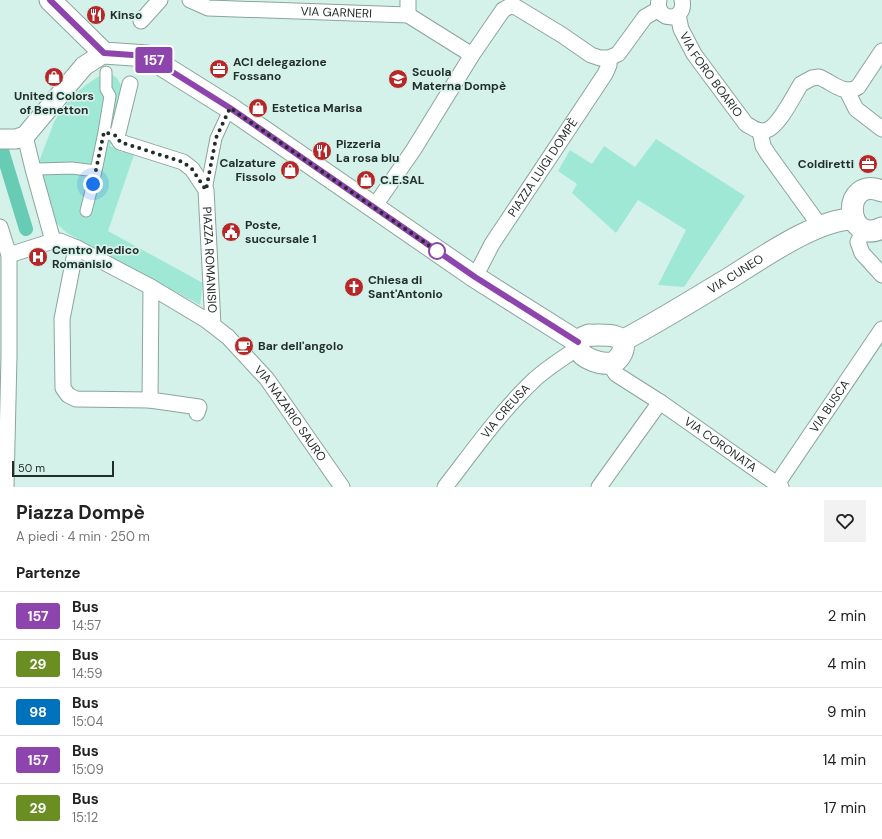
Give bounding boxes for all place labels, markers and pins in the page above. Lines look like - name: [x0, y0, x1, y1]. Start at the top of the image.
- restaurant icon: Kinso: [85, 4, 107, 26]
- place label: Kinso: [110, 7, 142, 23]
- place label: ACI delegazione Fossano: [233, 54, 327, 84]
- office icon: ACI delegazione Fossano: [208, 58, 230, 80]
- place label: Scuola Materna Dompè: [412, 64, 506, 94]
- shop icon: United Colors of Benetton: [43, 66, 65, 88]
- school or university icon: Scuola Materna Dompè: [387, 68, 409, 90]
- place label: United Colors of Benetton: [14, 88, 94, 118]
- shop icon: Estetica Marisa: [247, 97, 269, 119]
- place label: Estetica Marisa: [272, 100, 362, 116]
- place label: Pizzeria La rosa blu: [336, 136, 399, 166]
- restaurant icon: Pizzeria La rosa blu: [311, 140, 333, 162]
- office icon: Coldiretti: [857, 153, 879, 175]
- place label: Calzature Fissolo: [219, 155, 276, 185]
- place label: Coldiretti: [798, 156, 854, 172]
- shop icon: Calzature Fissolo: [279, 159, 301, 181]
- shop icon: C.E.SAL: [355, 169, 377, 191]
- place label: C.E.SAL: [380, 172, 425, 188]
- place label: Poste, succursale 1: [245, 217, 317, 247]
- public building icon: Poste, succursale 1: [220, 221, 242, 243]
- place label: Centro Medico Romanisio: [52, 242, 139, 272]
- unlabelled marker: [428, 242, 446, 260]
- hospital icon: Centro Medico Romanisio: [27, 246, 49, 268]
- place label: Chiesa di Sant'Antonio: [368, 272, 443, 302]
- church icon: Chiesa di Sant'Antonio: [343, 276, 365, 298]
- cafe icon: Bar dell'angolo: [233, 335, 255, 357]
- place label: Bar dell'angolo: [258, 338, 343, 354]

